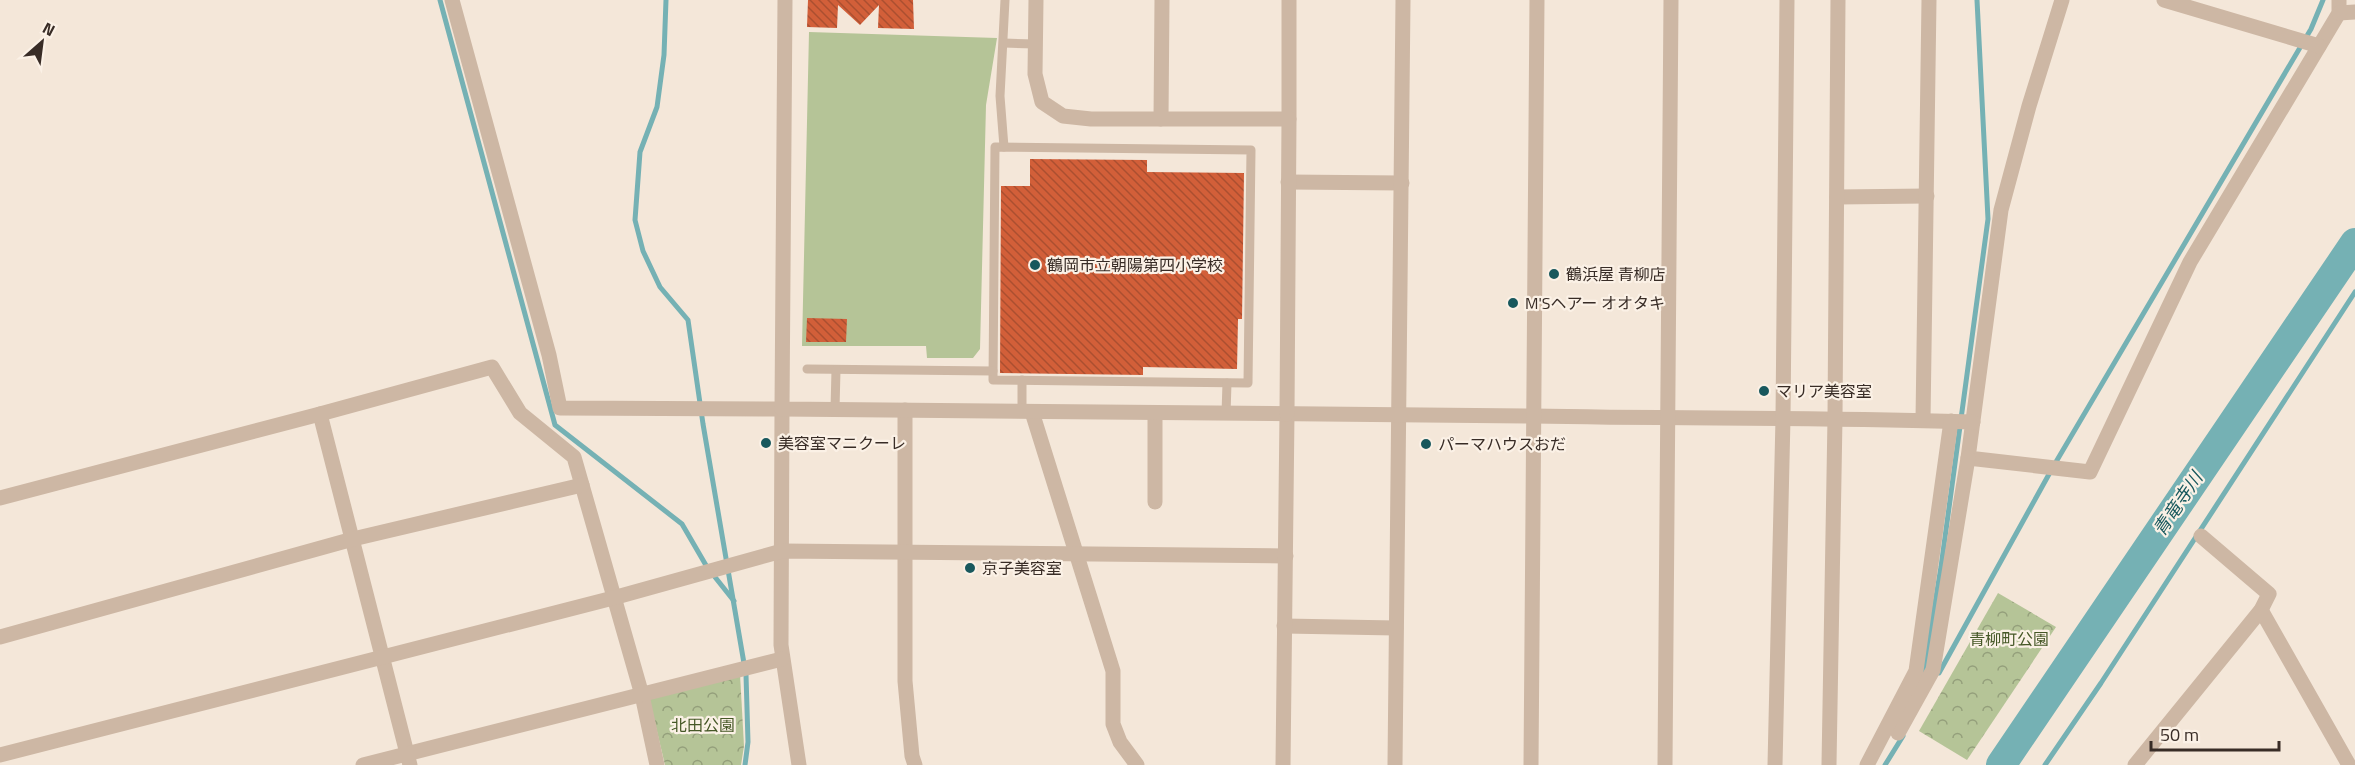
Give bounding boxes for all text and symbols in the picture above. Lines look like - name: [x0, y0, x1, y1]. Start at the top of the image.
- north arrow: [12, 12, 72, 72]
- text: N: [39, 16, 60, 42]
- place label: 鶴岡市立朝陽第四小学校: [1047, 253, 1223, 277]
- marker: 鶴岡市立朝陽第四小学校: [1028, 258, 1042, 272]
- place label: 鶴浜屋 青柳店: [1566, 262, 1666, 286]
- marker: 鶴浜屋 青柳店: [1547, 267, 1561, 281]
- place label: M'Sヘアー オオタキ: [1525, 291, 1665, 315]
- marker: M'Sヘアー オオタキ: [1506, 296, 1520, 310]
- place label: マリア美容室: [1776, 379, 1872, 403]
- marker: マリア美容室: [1757, 384, 1771, 398]
- place label: 美容室マニクーレ: [778, 431, 906, 455]
- place label: パーマハウスおだ: [1438, 432, 1566, 456]
- marker: 美容室マニクーレ: [759, 436, 773, 450]
- marker: パーマハウスおだ: [1419, 437, 1433, 451]
- water label: 青竜寺川: [2146, 465, 2210, 541]
- place label: 京子美容室: [982, 556, 1062, 580]
- marker: 京子美容室: [963, 561, 977, 575]
- park label: 青柳町公園: [1969, 627, 2049, 651]
- park label: 北田公園: [671, 713, 735, 737]
- scale bar: [2151, 714, 2278, 752]
- text: 50 m: [2160, 721, 2199, 748]

